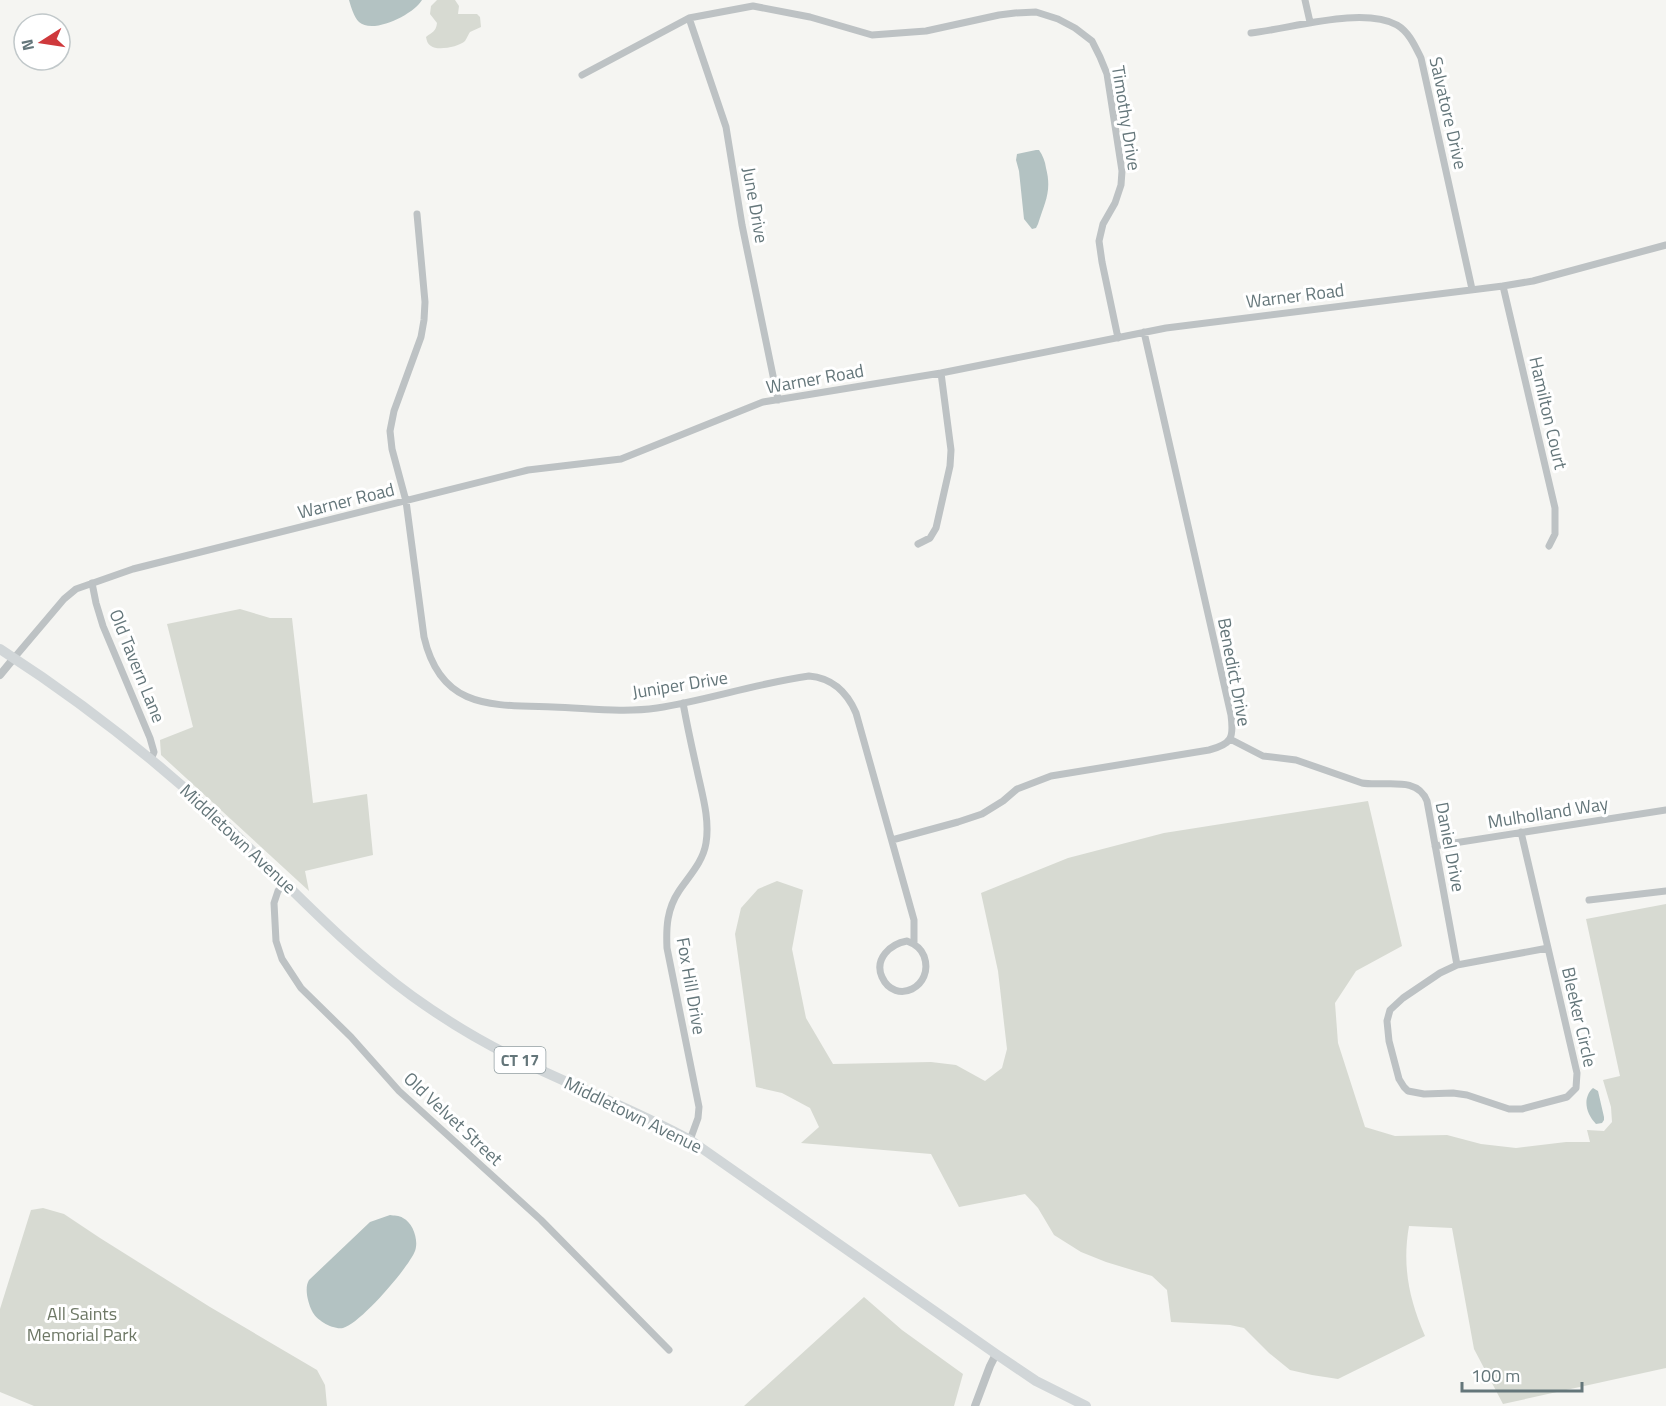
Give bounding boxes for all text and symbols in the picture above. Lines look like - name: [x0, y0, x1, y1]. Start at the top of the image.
- north arrow: [12, 12, 72, 72]
- text: N: [14, 37, 40, 53]
- street label: Salvatore Drive: [1422, 54, 1475, 172]
- street label: Timothy Drive: [1105, 64, 1148, 172]
- street label: June Drive: [736, 165, 775, 245]
- street label: Warner Road: [1244, 276, 1346, 315]
- street label: Hamilton Court: [1522, 354, 1575, 473]
- street label: Warner Road: [764, 357, 866, 400]
- street label: Warner Road: [295, 475, 397, 526]
- street label: Old Tavern Lane: [102, 605, 172, 727]
- street label: Benedict Drive: [1211, 615, 1258, 728]
- street label: Juniper Drive: [630, 664, 730, 705]
- street label: Middletown Avenue: [174, 777, 303, 900]
- street label: Mulholland Way: [1486, 790, 1610, 835]
- street label: Daniel Drive: [1429, 800, 1472, 894]
- street label: Fox Hill Drive: [670, 935, 713, 1037]
- street label: Bleeker Circle: [1555, 964, 1604, 1070]
- road number: CT 17: [494, 1047, 546, 1073]
- street label: Old Velvet Street: [398, 1065, 509, 1172]
- street label: Middletown Avenue: [560, 1069, 707, 1160]
- park label: All Saints Memorial Park: [27, 1300, 138, 1348]
- scale bar: [1462, 1355, 1582, 1393]
- text: 100 m: [1471, 1362, 1520, 1389]

